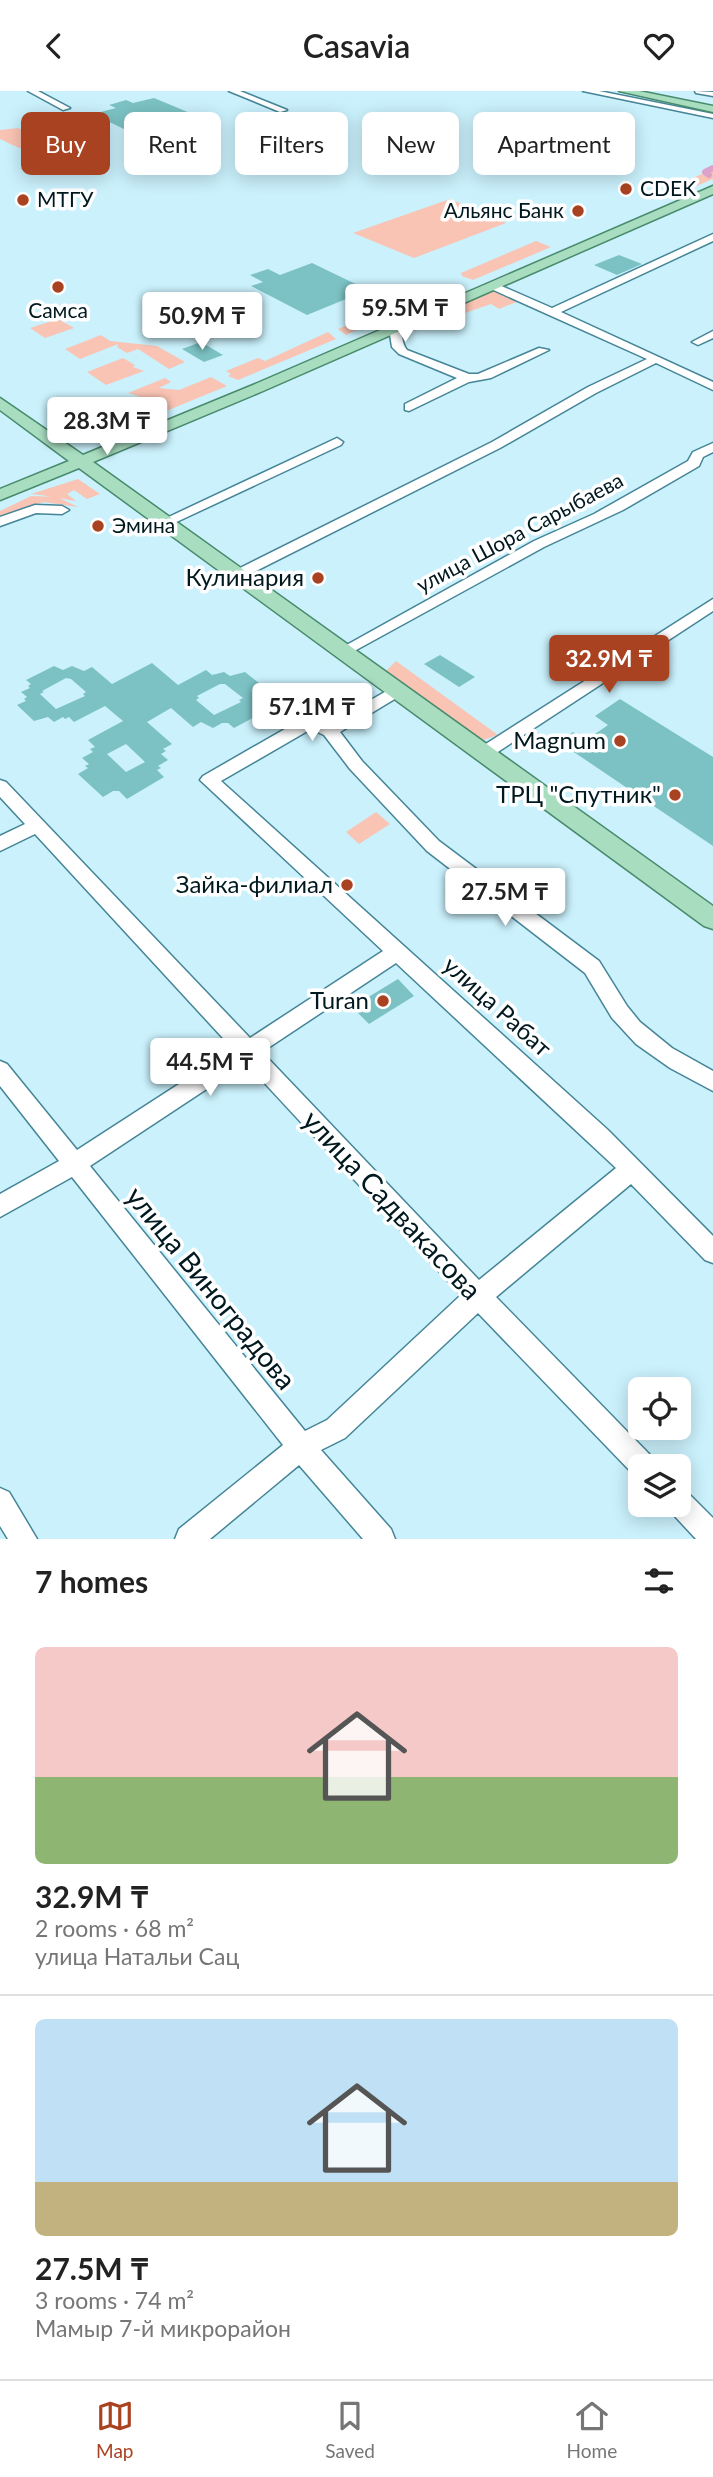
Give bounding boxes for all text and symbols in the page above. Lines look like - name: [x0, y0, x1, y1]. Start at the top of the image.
- text: Casavia: [303, 26, 410, 65]
- icon: back: [35, 27, 73, 65]
- icon: heart: [640, 27, 678, 65]
- chip: Buy: [21, 112, 110, 175]
- chip: Rent: [124, 112, 221, 175]
- chip: Filters: [235, 112, 348, 175]
- chip: New: [362, 112, 459, 175]
- chip: Apartment: [473, 112, 635, 175]
- place label: CDEK: [640, 175, 696, 200]
- marker: CDEK: [618, 181, 634, 197]
- place label: МТГУ: [37, 186, 94, 211]
- marker: МТГУ: [15, 192, 31, 208]
- place label: Альянс Банк: [444, 197, 564, 222]
- marker: Альянс Банк: [570, 203, 586, 219]
- marker: Самса: [50, 279, 66, 295]
- pin: 59.5M ₸: [340, 285, 470, 344]
- pin: 50.9M ₸: [137, 293, 267, 352]
- text: 59.5M ₸: [361, 293, 449, 321]
- place label: Самса: [28, 297, 88, 322]
- text: 50.9M ₸: [158, 301, 246, 329]
- pin: 28.3M ₸: [42, 397, 172, 457]
- text: 28.3M ₸: [63, 406, 151, 434]
- street label: улица Шора Сарыбаева: [412, 467, 627, 597]
- place label: Эмина: [112, 512, 175, 537]
- marker: Эмина: [90, 518, 106, 534]
- place label: Кулинария: [185, 562, 304, 591]
- marker: Кулинария: [310, 570, 326, 586]
- pin: 32.9M ₸: [544, 635, 674, 695]
- text: 32.9M ₸: [565, 644, 653, 672]
- pin: 57.1M ₸: [247, 683, 377, 743]
- text: 57.1M ₸: [268, 692, 356, 720]
- place label: Magnum: [513, 725, 606, 754]
- marker: Magnum: [612, 733, 628, 749]
- place label: ТРЦ "Спутник": [496, 779, 661, 808]
- marker: ТРЦ "Спутник": [667, 787, 683, 803]
- place label: Зайка-филиал: [176, 869, 333, 898]
- pin: 27.5M ₸: [440, 869, 570, 928]
- marker: Зайка-филиал: [339, 877, 355, 893]
- text: 27.5M ₸: [461, 877, 549, 905]
- street label: улица Рабат: [438, 950, 558, 1062]
- place label: Turan: [310, 985, 369, 1014]
- marker: Turan: [375, 993, 391, 1009]
- pin: 44.5M ₸: [145, 1039, 275, 1098]
- text: 44.5M ₸: [166, 1047, 254, 1075]
- street label: улица Садвакасова: [296, 1103, 489, 1306]
- street label: улица Виноградова: [120, 1179, 304, 1396]
- map controls: [628, 1377, 691, 1517]
- button: locate: [628, 1377, 691, 1440]
- button: layers: [628, 1454, 691, 1517]
- icon: filters: [640, 1562, 678, 1600]
- text: 7 homes: [35, 1563, 148, 1599]
- icon: home: [294, 1693, 420, 1819]
- text: 32.9M ₸: [35, 1878, 149, 1914]
- text: 2 rooms · 68 m²: [35, 1914, 194, 1942]
- text: улица Натальи Сац: [35, 1942, 239, 1970]
- icon: home: [294, 2065, 420, 2191]
- text: 27.5M ₸: [35, 2250, 149, 2286]
- text: 3 rooms · 74 m²: [35, 2286, 194, 2314]
- text: Мамыр 7-й микрорайон: [35, 2314, 291, 2342]
- tab: Map: [96, 2397, 134, 2462]
- tab: Saved: [325, 2397, 375, 2462]
- tab: Home: [567, 2397, 617, 2462]

